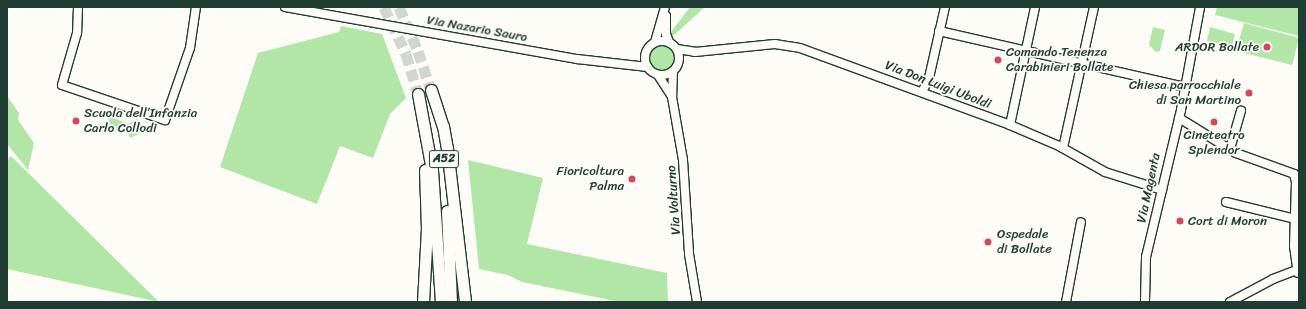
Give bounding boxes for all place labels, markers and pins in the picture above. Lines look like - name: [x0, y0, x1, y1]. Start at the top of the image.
- place label: ARDOR Bollate: [1175, 39, 1259, 55]
- marker: ARDOR Bollate: [1262, 42, 1272, 52]
- place label: Comando Tenenza Carabinieri Bollate: [1006, 45, 1113, 76]
- marker: Comando Tenenza Carabinieri Bollate: [993, 55, 1003, 65]
- place label: Chiesa parrocchiale di San Martino: [1129, 78, 1241, 109]
- marker: Chiesa parrocchiale di San Martino: [1244, 88, 1254, 98]
- place label: Scuola dell’Infanzia Carlo Collodi: [84, 106, 197, 137]
- marker: Scuola dell’Infanzia Carlo Collodi: [71, 116, 81, 126]
- marker: Cineteatro Splendor: [1209, 117, 1219, 127]
- place label: Cineteatro Splendor: [1183, 128, 1245, 159]
- place label: Fioricoltura Palma: [557, 164, 624, 195]
- marker: Fioricoltura Palma: [627, 174, 637, 184]
- place label: Cort di Moron: [1188, 213, 1267, 229]
- marker: Cort di Moron: [1175, 216, 1185, 226]
- place label: Ospedale di Bollate: [997, 227, 1051, 258]
- marker: Ospedale di Bollate: [982, 236, 994, 248]

